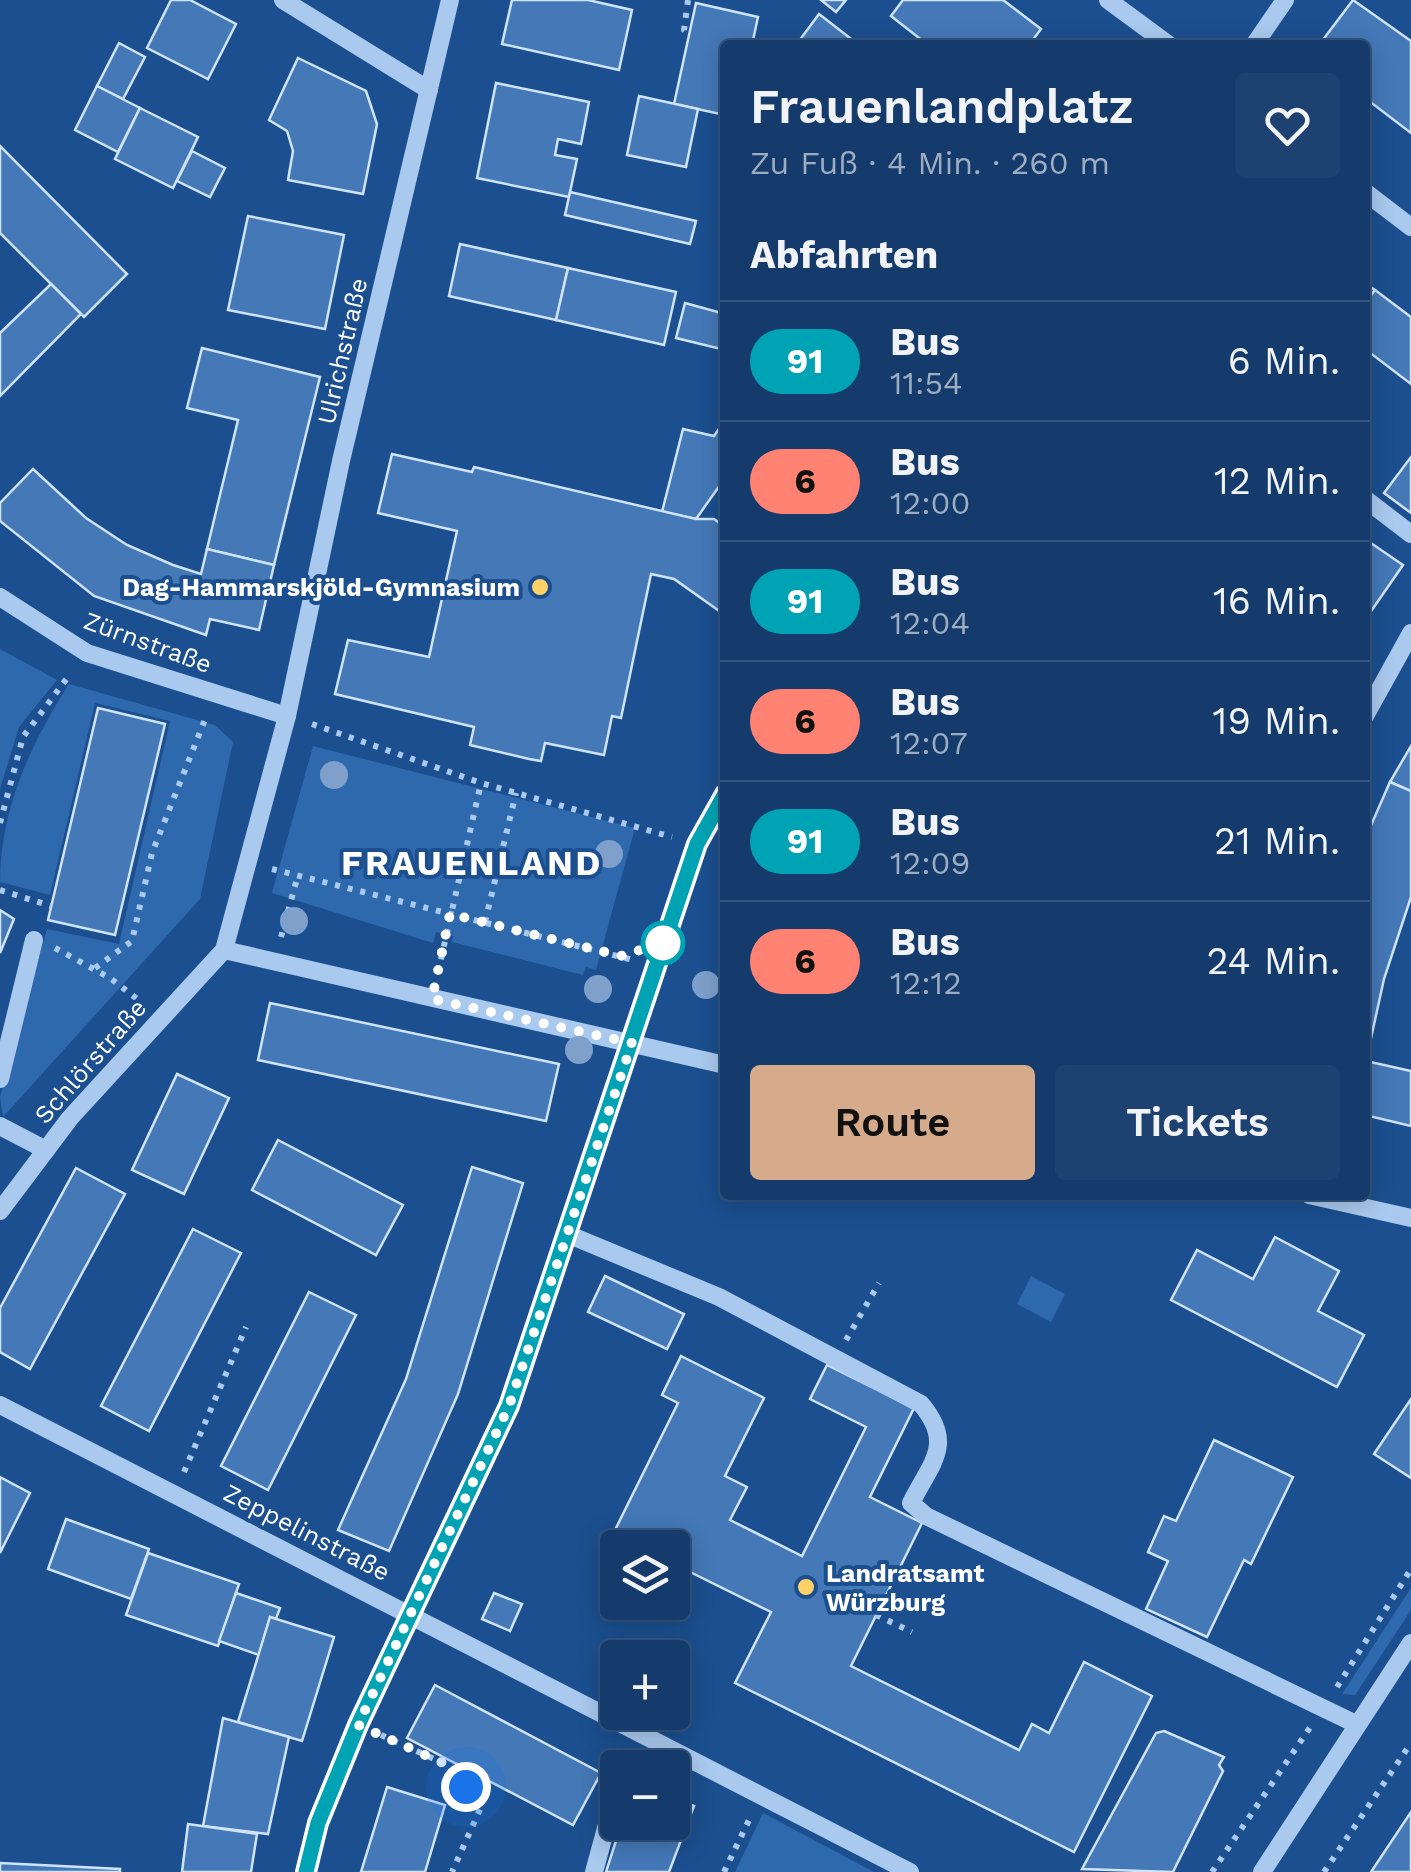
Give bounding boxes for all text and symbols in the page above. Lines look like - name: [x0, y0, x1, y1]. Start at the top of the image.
- button: heart: [1235, 73, 1340, 178]
- text: Frauenlandplatz: [750, 78, 1134, 135]
- text: Zu Fuß · 4 Min. · 260 m: [750, 144, 1110, 182]
- text: Abfahrten: [750, 233, 938, 277]
- street label: Ulrichstraße: [312, 275, 373, 427]
- text: Bus: [890, 320, 960, 364]
- text: 6 Min.: [1228, 339, 1340, 383]
- text: 91: [787, 340, 823, 382]
- text: 11:54: [890, 364, 963, 402]
- text: Bus: [890, 440, 960, 484]
- text: 12 Min.: [1214, 459, 1340, 503]
- text: 6: [794, 460, 816, 502]
- text: 12:00: [890, 484, 970, 522]
- text: Bus: [890, 560, 960, 604]
- place label: Dag-Hammarskjöld-Gymnasium: [122, 573, 520, 602]
- marker: Dag-Hammarskjöld-Gymnasium: [529, 576, 551, 598]
- text: 16 Min.: [1213, 579, 1340, 623]
- text: 91: [787, 580, 823, 622]
- text: 12:04: [890, 604, 970, 642]
- street label: Zürnstraße: [80, 606, 216, 679]
- text: Bus: [890, 680, 960, 724]
- text: 19 Min.: [1213, 699, 1340, 743]
- text: 6: [794, 700, 816, 742]
- text: 12:07: [890, 724, 968, 762]
- text: Bus: [890, 800, 960, 844]
- text: 21 Min.: [1214, 819, 1340, 863]
- text: 91: [787, 820, 823, 862]
- district label: FRAUENLAND: [341, 842, 603, 884]
- text: 12:09: [890, 844, 970, 882]
- text: Bus: [890, 920, 960, 964]
- unlabelled marker: [642, 922, 684, 964]
- text: 24 Min.: [1207, 939, 1340, 983]
- text: 6: [794, 940, 816, 982]
- text: 12:12: [890, 964, 962, 1002]
- street label: Schlörstraße: [28, 993, 152, 1129]
- button: Route: [750, 1065, 1035, 1180]
- button: Tickets: [1055, 1065, 1340, 1180]
- street label: Zeppelinstraße: [219, 1478, 395, 1587]
- map controls: [600, 1530, 690, 1840]
- button: layers: [600, 1530, 690, 1620]
- place label: Landratsamt Würzburg: [826, 1559, 984, 1617]
- marker: Landratsamt Würzburg: [795, 1576, 817, 1598]
- button: +: [600, 1640, 690, 1730]
- button: −: [600, 1750, 690, 1840]
- your location: [441, 1762, 491, 1812]

